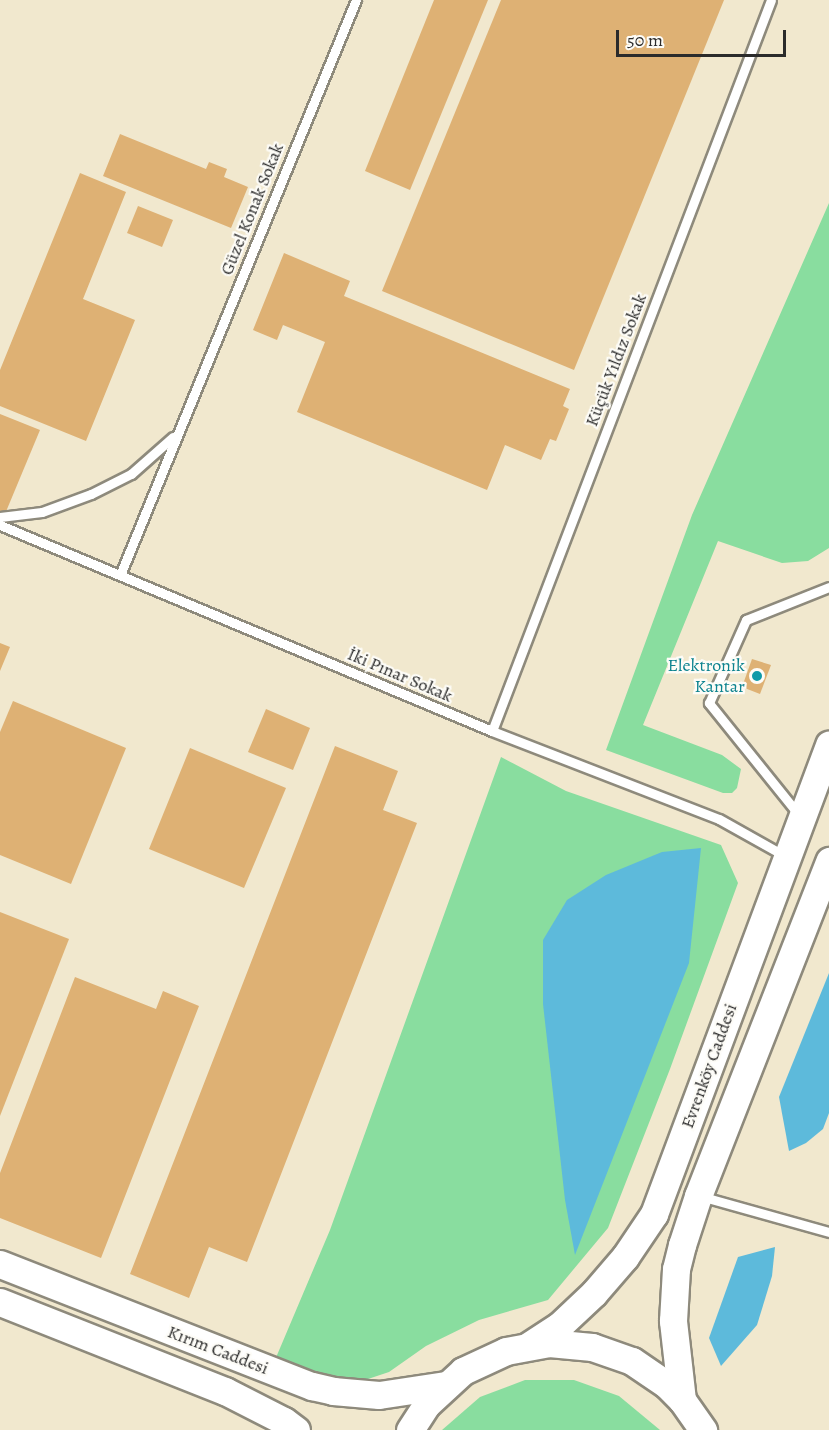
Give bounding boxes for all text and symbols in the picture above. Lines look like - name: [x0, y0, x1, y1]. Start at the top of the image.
- scale bar: [619, 18, 788, 56]
- text: 50 m: [627, 28, 663, 52]
- street label: Güzel Konak Sokak: [216, 140, 288, 278]
- street label: Küçük Yıldız Sokak: [581, 291, 651, 429]
- street label: İki Pınar Sokak: [344, 643, 456, 707]
- place label: Elektronik Kantar: [667, 655, 745, 698]
- marker: Elektronik Kantar: [750, 669, 764, 683]
- street label: Evrenköy Caddesi: [676, 1001, 742, 1131]
- street label: Kırım Caddesi: [165, 1321, 271, 1379]

